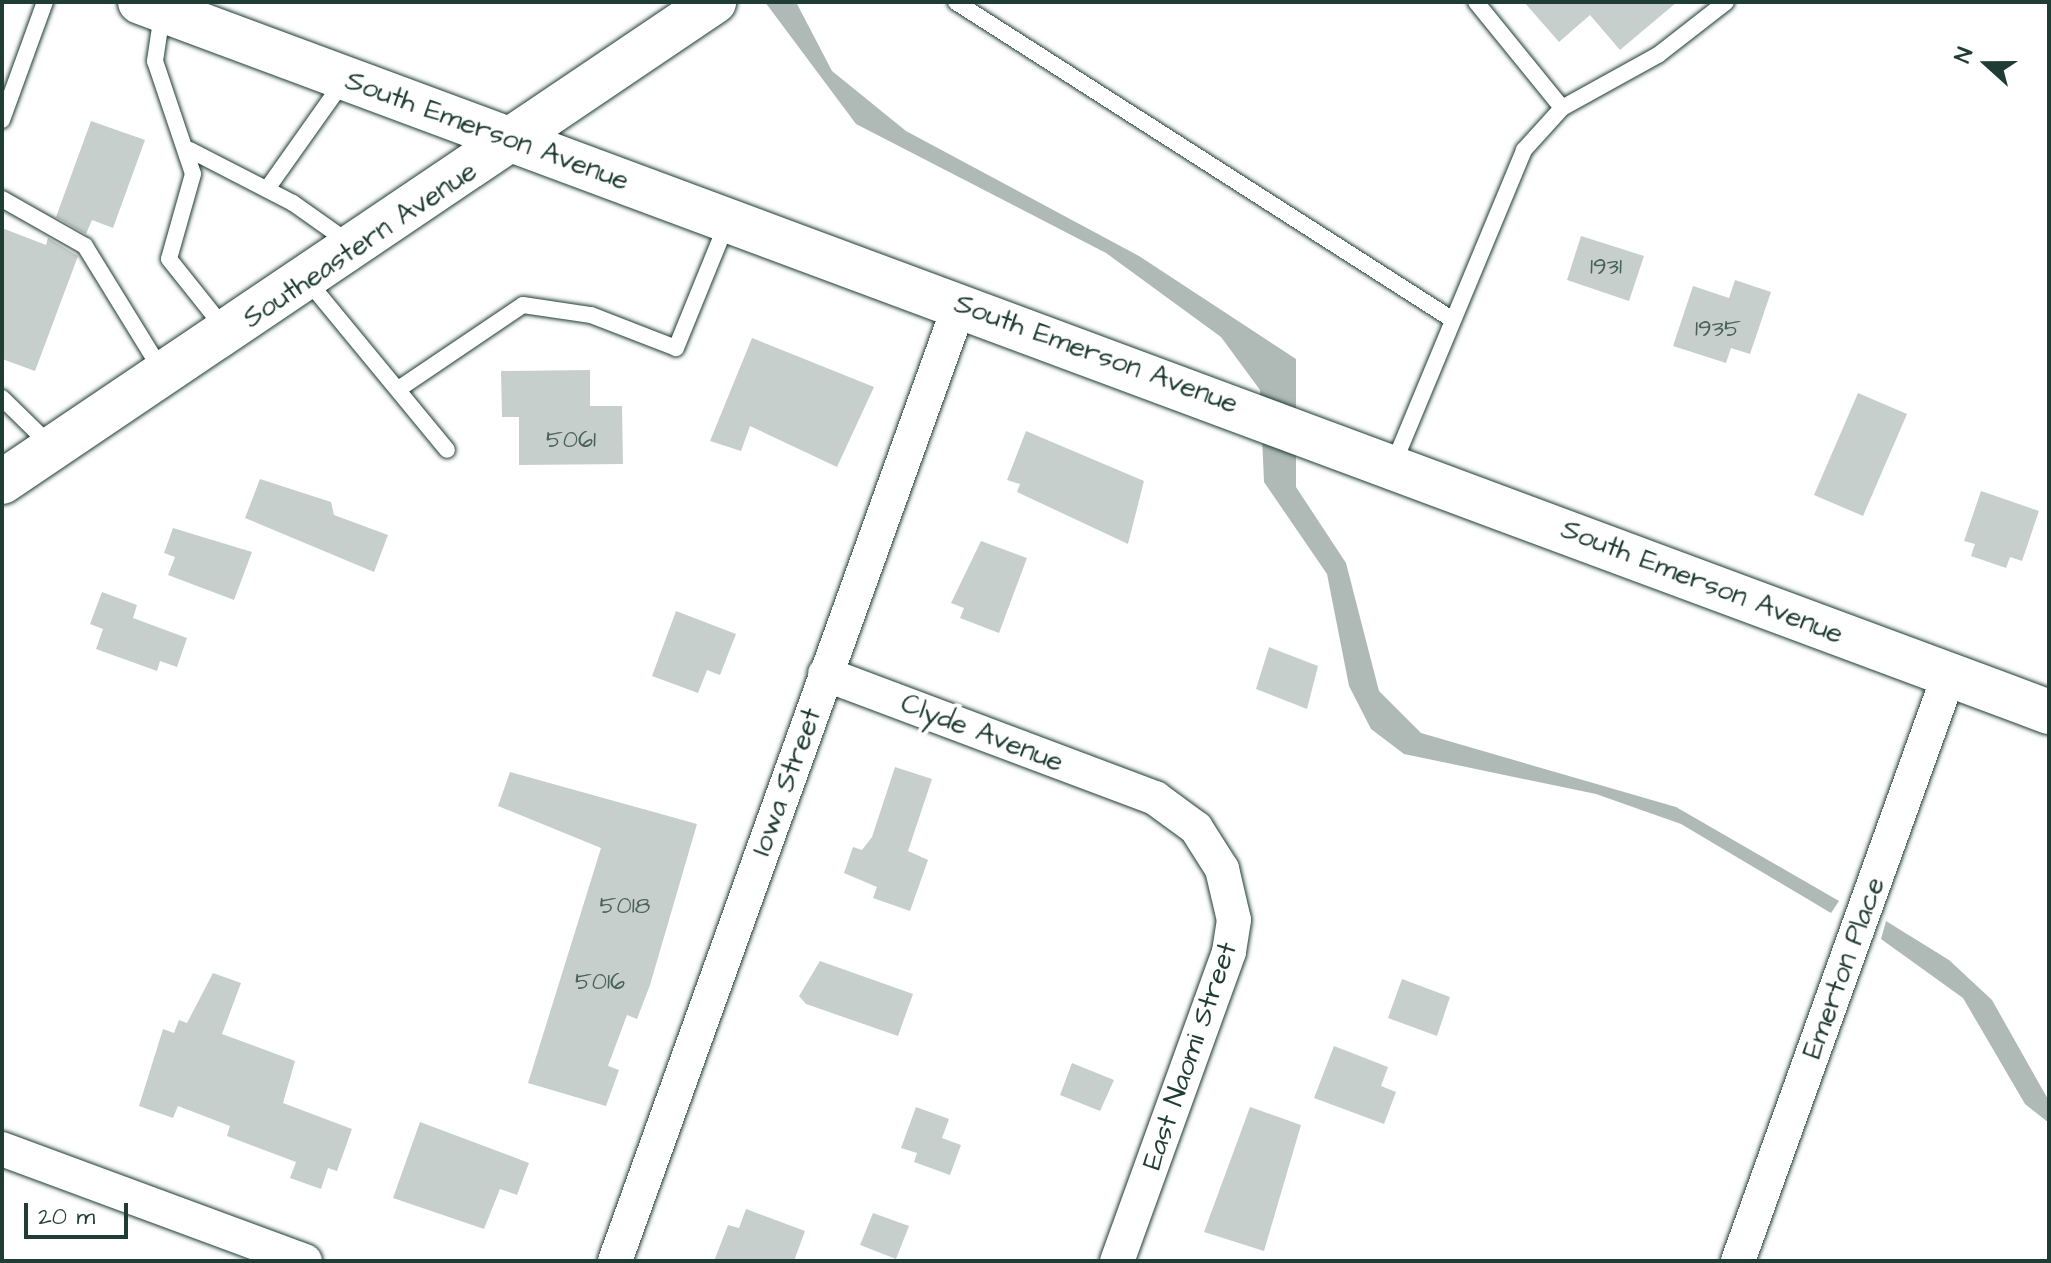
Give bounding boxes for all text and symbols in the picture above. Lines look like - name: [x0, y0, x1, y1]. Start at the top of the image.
- north arrow: [1947, 24, 2027, 104]
- text: N: [1947, 43, 1981, 67]
- street label: South Emerson Avenue: [341, 64, 633, 198]
- street label: Southeastern Avenue: [237, 154, 483, 336]
- house number: 1931: [1590, 254, 1622, 282]
- street label: South Emerson Avenue: [950, 287, 1242, 421]
- house number: 1935: [1695, 316, 1741, 344]
- house number: 5061: [546, 427, 596, 455]
- street label: South Emerson Avenue: [1556, 513, 1848, 651]
- street label: Clyde Avenue: [896, 687, 1068, 779]
- street label: Iowa Street: [745, 704, 829, 860]
- street label: Emerton Place: [1796, 873, 1892, 1063]
- house number: 5018: [600, 893, 650, 921]
- street label: East Naomi Street: [1135, 938, 1245, 1174]
- house number: 5016: [575, 969, 625, 997]
- scale bar: [28, 1187, 132, 1237]
- text: 20 m: [38, 1200, 95, 1234]

